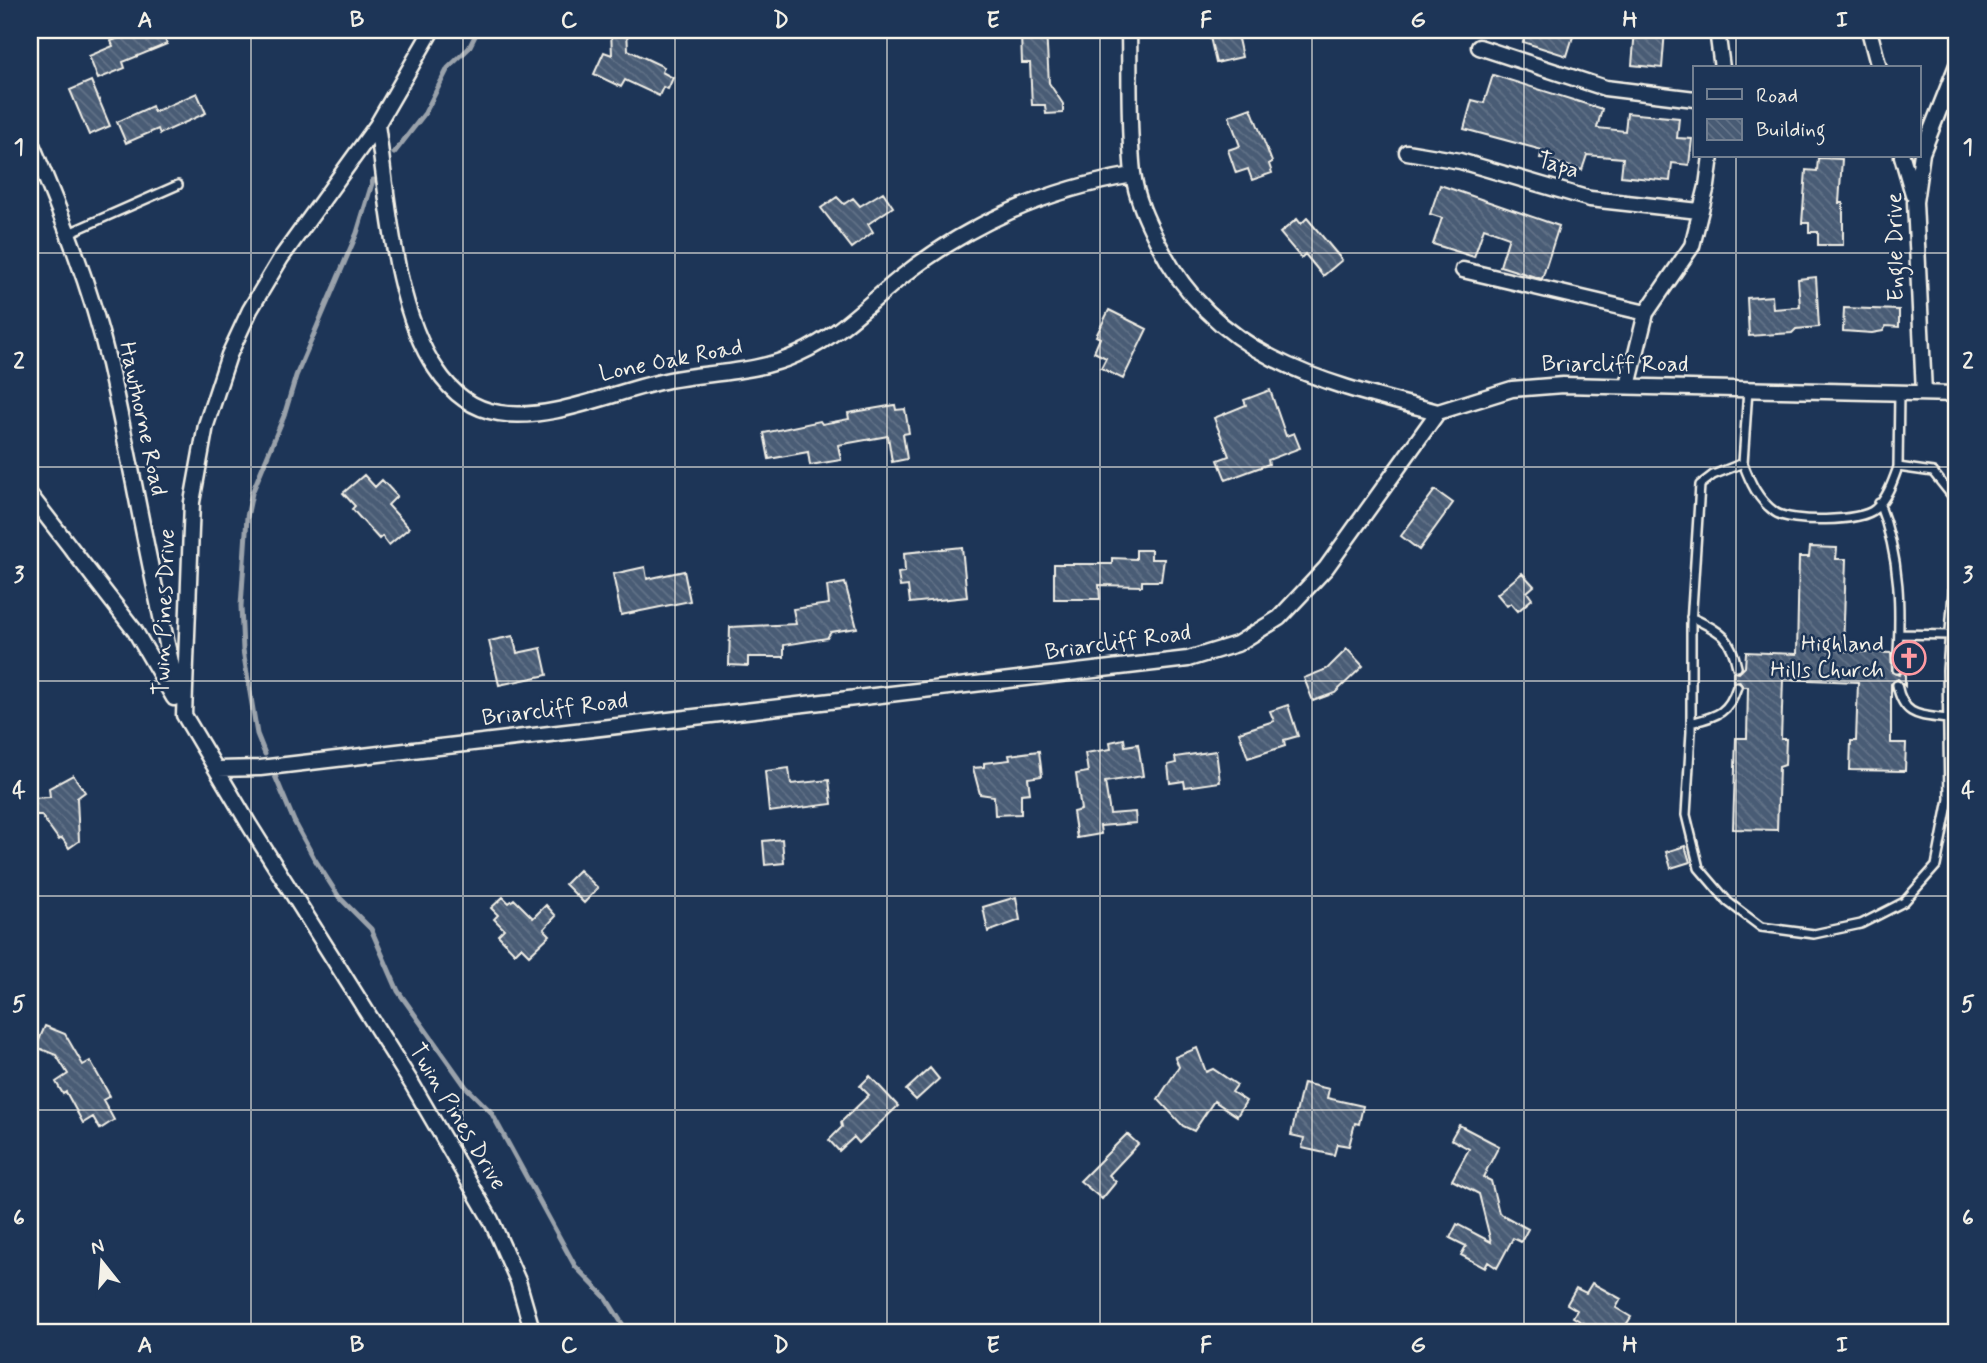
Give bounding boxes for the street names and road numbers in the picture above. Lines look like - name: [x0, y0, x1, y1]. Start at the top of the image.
- street label: Tapa: [1533, 145, 1583, 187]
- street label: Engle Drive: [1880, 192, 1914, 302]
- street label: Lone Oak Road: [597, 332, 745, 390]
- street label: Hawthorne Road: [111, 339, 173, 499]
- street label: Briarcliff Road: [1541, 350, 1689, 380]
- street label: Twin Pines Drive: [147, 528, 183, 696]
- street label: Briarcliff Road: [1043, 618, 1193, 668]
- street label: Briarcliff Road: [480, 686, 630, 734]
- street label: Twin Pines Drive: [401, 1038, 513, 1196]

